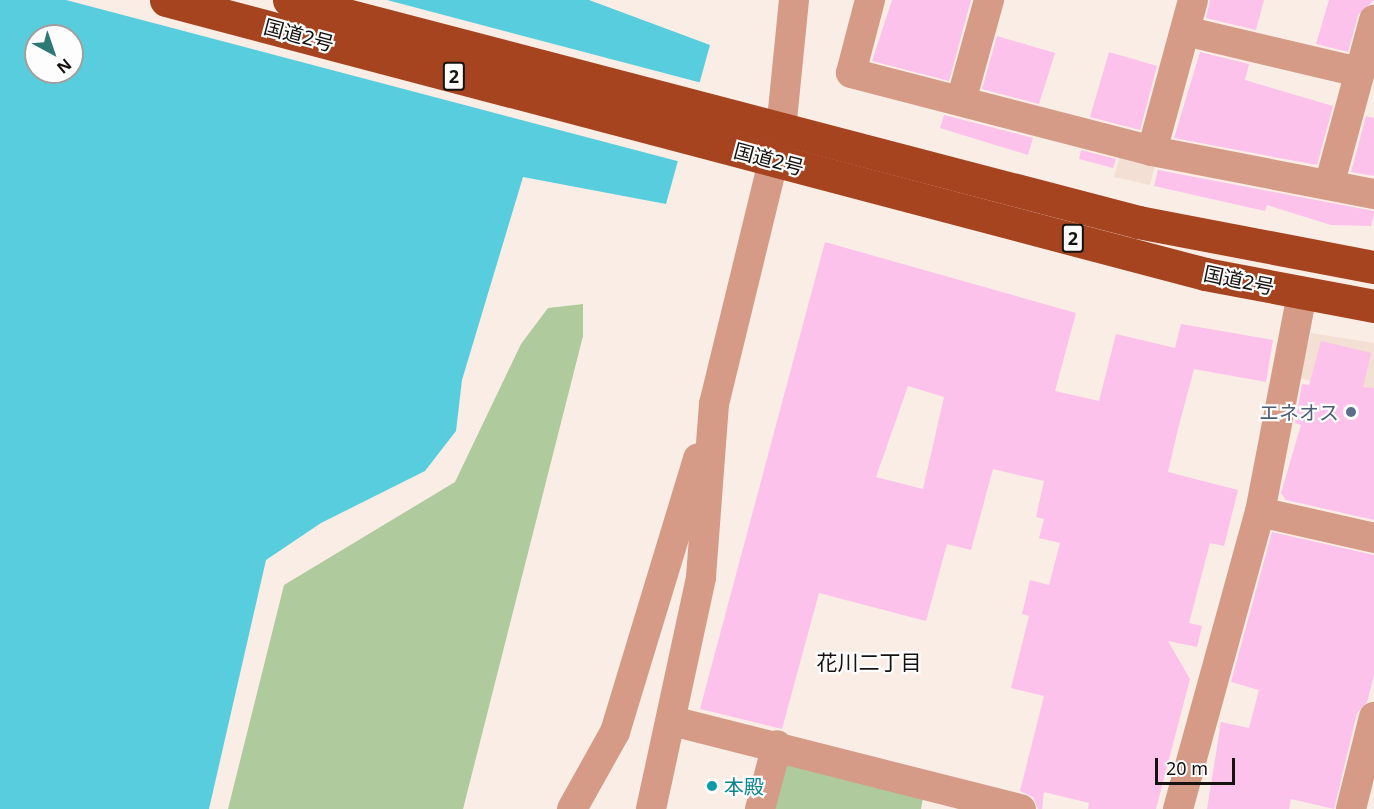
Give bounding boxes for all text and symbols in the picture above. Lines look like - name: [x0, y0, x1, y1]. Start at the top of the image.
- street label: 国道2号: [261, 14, 337, 56]
- north arrow: [24, 24, 84, 84]
- text: N: [52, 54, 76, 79]
- road number: 2: [442, 61, 466, 91]
- street label: 国道2号: [731, 138, 807, 180]
- road number: 2: [1061, 223, 1085, 253]
- street label: 国道2号: [1202, 261, 1276, 299]
- place label: エネオス: [1259, 400, 1339, 424]
- marker: エネオス: [1344, 405, 1358, 419]
- district label: 花川二丁目: [817, 649, 921, 675]
- scale bar: [1158, 746, 1238, 784]
- text: 20 m: [1166, 756, 1208, 780]
- place label: 本殿: [724, 774, 764, 798]
- marker: 本殿: [705, 779, 719, 793]

